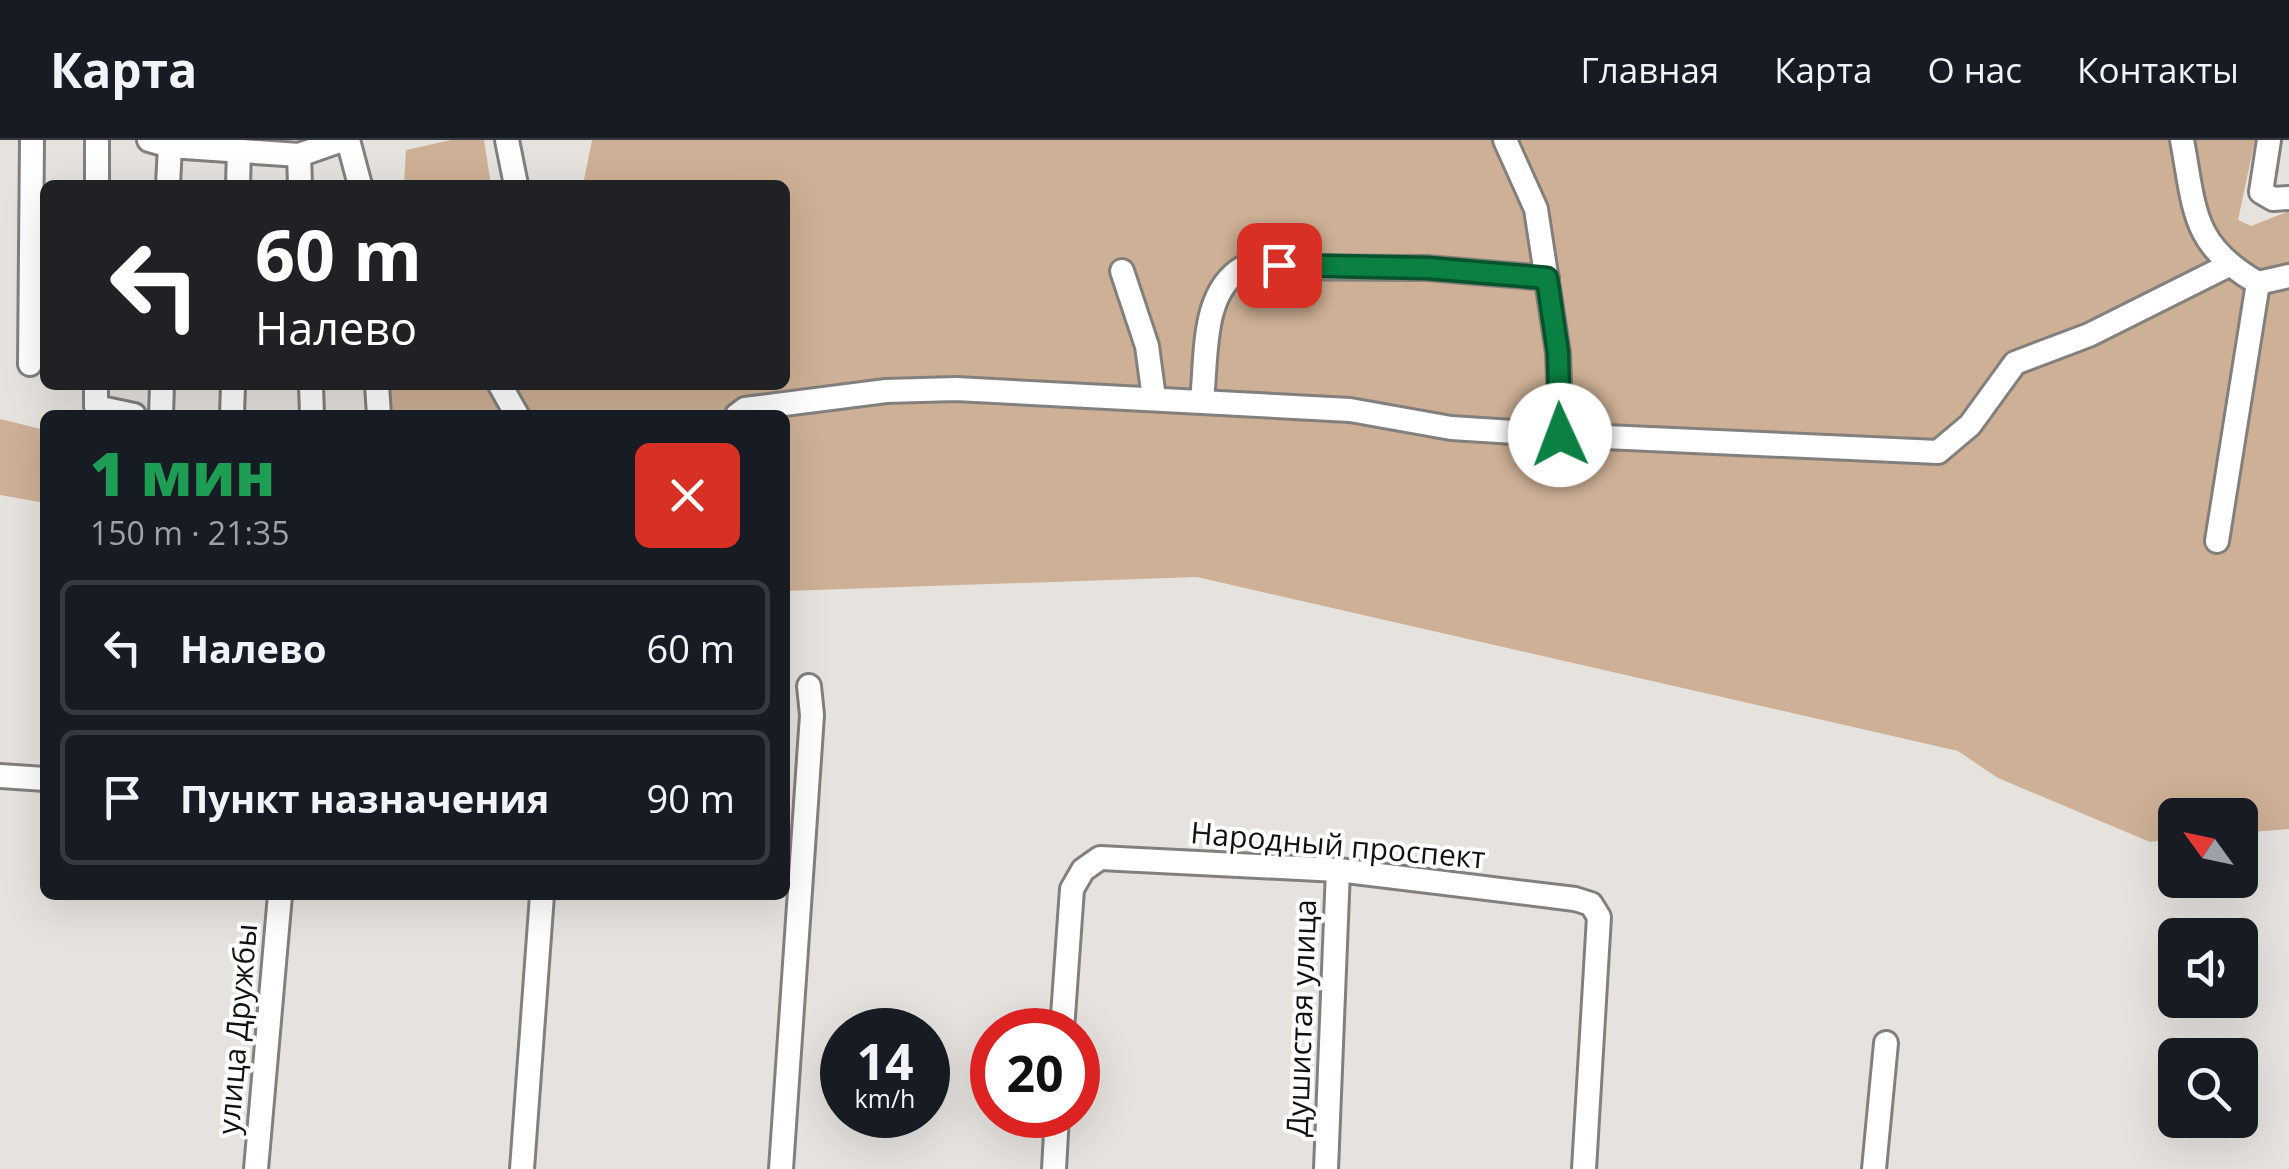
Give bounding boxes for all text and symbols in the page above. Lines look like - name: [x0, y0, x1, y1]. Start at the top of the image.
- text: Карта: [50, 37, 197, 102]
- text: Главная: [1580, 46, 1719, 93]
- text: Карта: [1774, 46, 1872, 93]
- text: О нас: [1927, 46, 2022, 93]
- text: Контакты: [2077, 46, 2239, 93]
- text: 60 m: [255, 206, 422, 302]
- icon: left: [90, 220, 220, 350]
- pin: [1237, 223, 1322, 308]
- icon: arrive: [1252, 238, 1307, 293]
- text: Налево: [255, 297, 417, 358]
- position arrow: [1508, 383, 1612, 487]
- text: 1 мин: [90, 432, 275, 514]
- button: close: [635, 443, 740, 548]
- text: 150 m · 21:35: [90, 511, 289, 554]
- icon: left: [95, 620, 150, 675]
- text: Налево: [180, 622, 326, 674]
- text: 60 m: [646, 622, 735, 674]
- icon: arrive: [95, 770, 150, 825]
- text: Пункт назначения: [180, 772, 549, 824]
- text: 90 m: [646, 772, 735, 824]
- north arrow: [2158, 798, 2258, 898]
- map controls: [2158, 798, 2258, 1138]
- street label: Народный проспект: [1189, 811, 1487, 878]
- street label: Душистая улица: [1276, 898, 1325, 1137]
- button: sound: [2158, 918, 2258, 1018]
- street label: улица Дружбы: [207, 922, 266, 1136]
- speed limit sign: 20: [970, 1008, 1100, 1138]
- text: 14: [856, 1027, 914, 1095]
- button: search: [2158, 1038, 2258, 1138]
- text: km/h: [855, 1081, 915, 1115]

